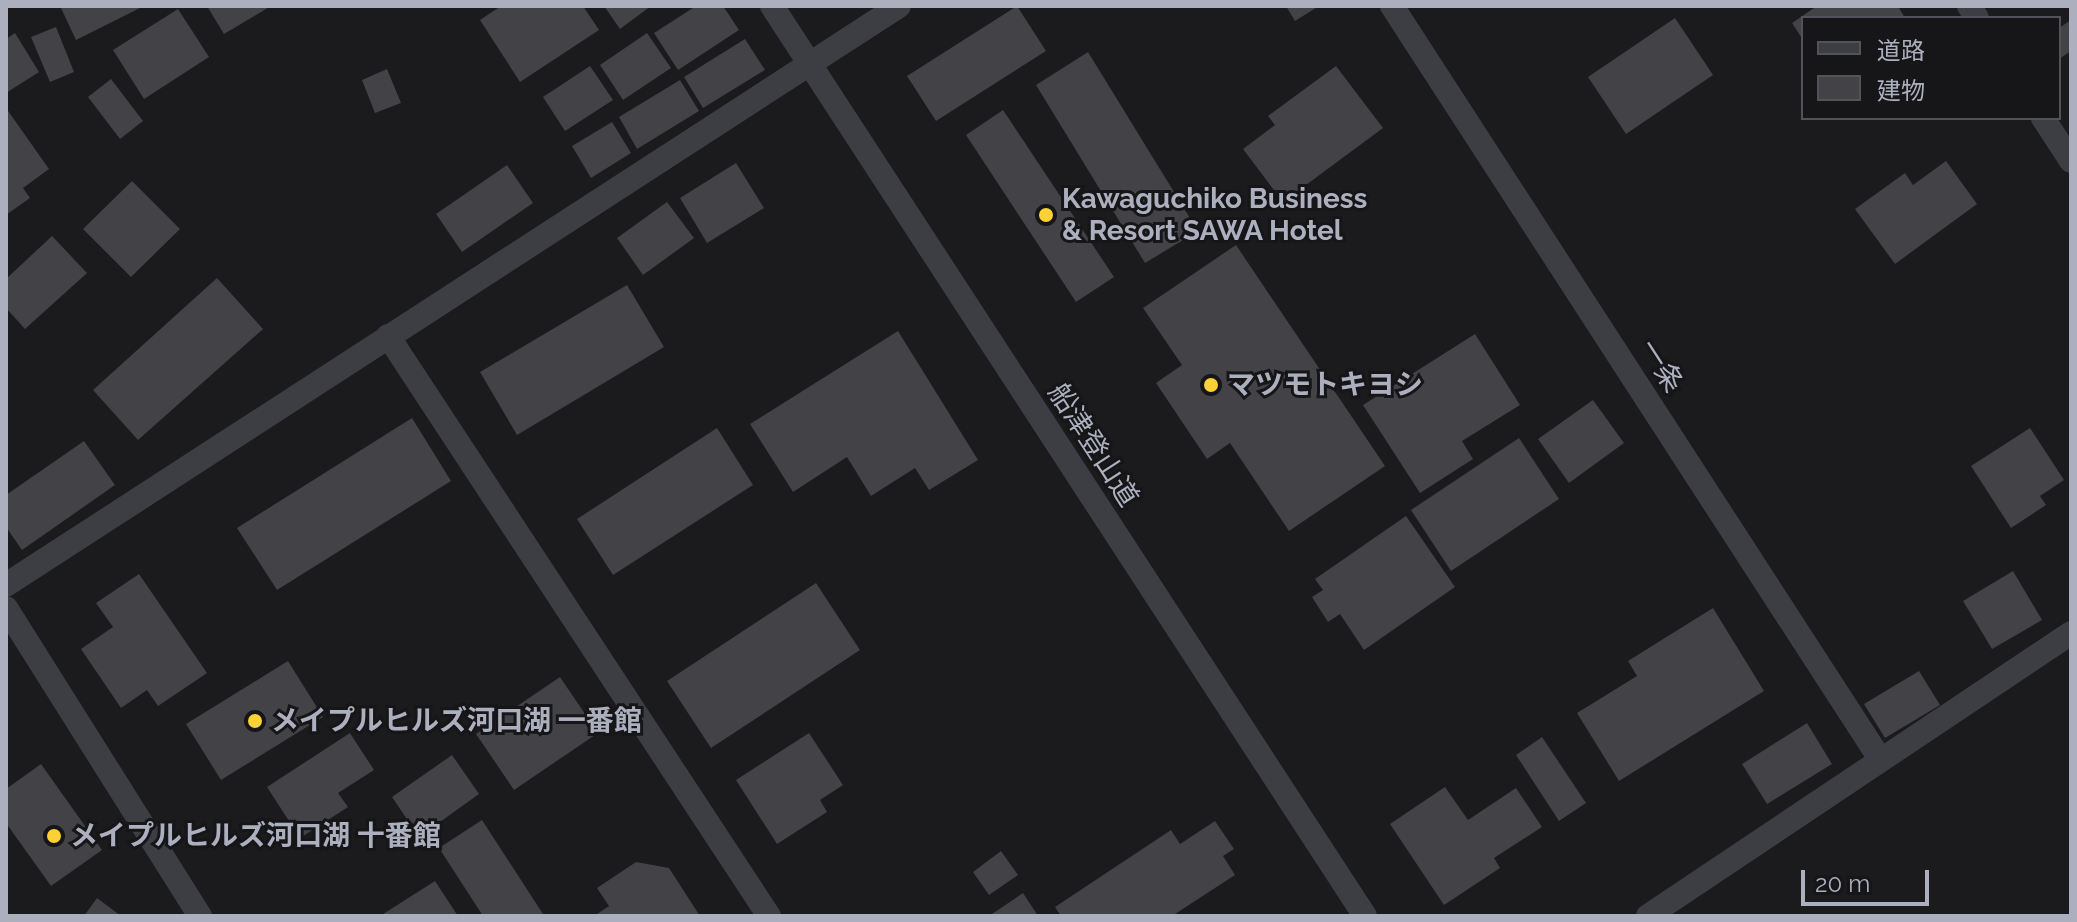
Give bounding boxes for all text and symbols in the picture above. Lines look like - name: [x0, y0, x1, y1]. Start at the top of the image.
- legend: [1801, 16, 2061, 120]
- text: 道路: [1877, 36, 1925, 65]
- text: 建物: [1877, 76, 1925, 105]
- place label: Kawaguchiko Business & Resort SAWA Hotel: [1062, 182, 1367, 248]
- marker: Kawaguchiko Business & Resort SAWA Hotel: [1037, 206, 1055, 224]
- street label: 一条: [1632, 333, 1690, 399]
- place label: マツモトキヨシ: [1227, 368, 1423, 402]
- marker: マツモトキヨシ: [1202, 376, 1220, 394]
- street label: 船津登山道: [1041, 377, 1145, 513]
- place label: メイプルヒルズ河口湖 一番館: [271, 704, 642, 738]
- marker: メイプルヒルズ河口湖 一番館: [246, 712, 264, 730]
- place label: メイプルヒルズ河口湖 十番館: [70, 819, 441, 853]
- marker: メイプルヒルズ河口湖 十番館: [45, 827, 63, 845]
- scale bar: [1805, 854, 1933, 904]
- text: 20 m: [1815, 869, 1870, 898]

